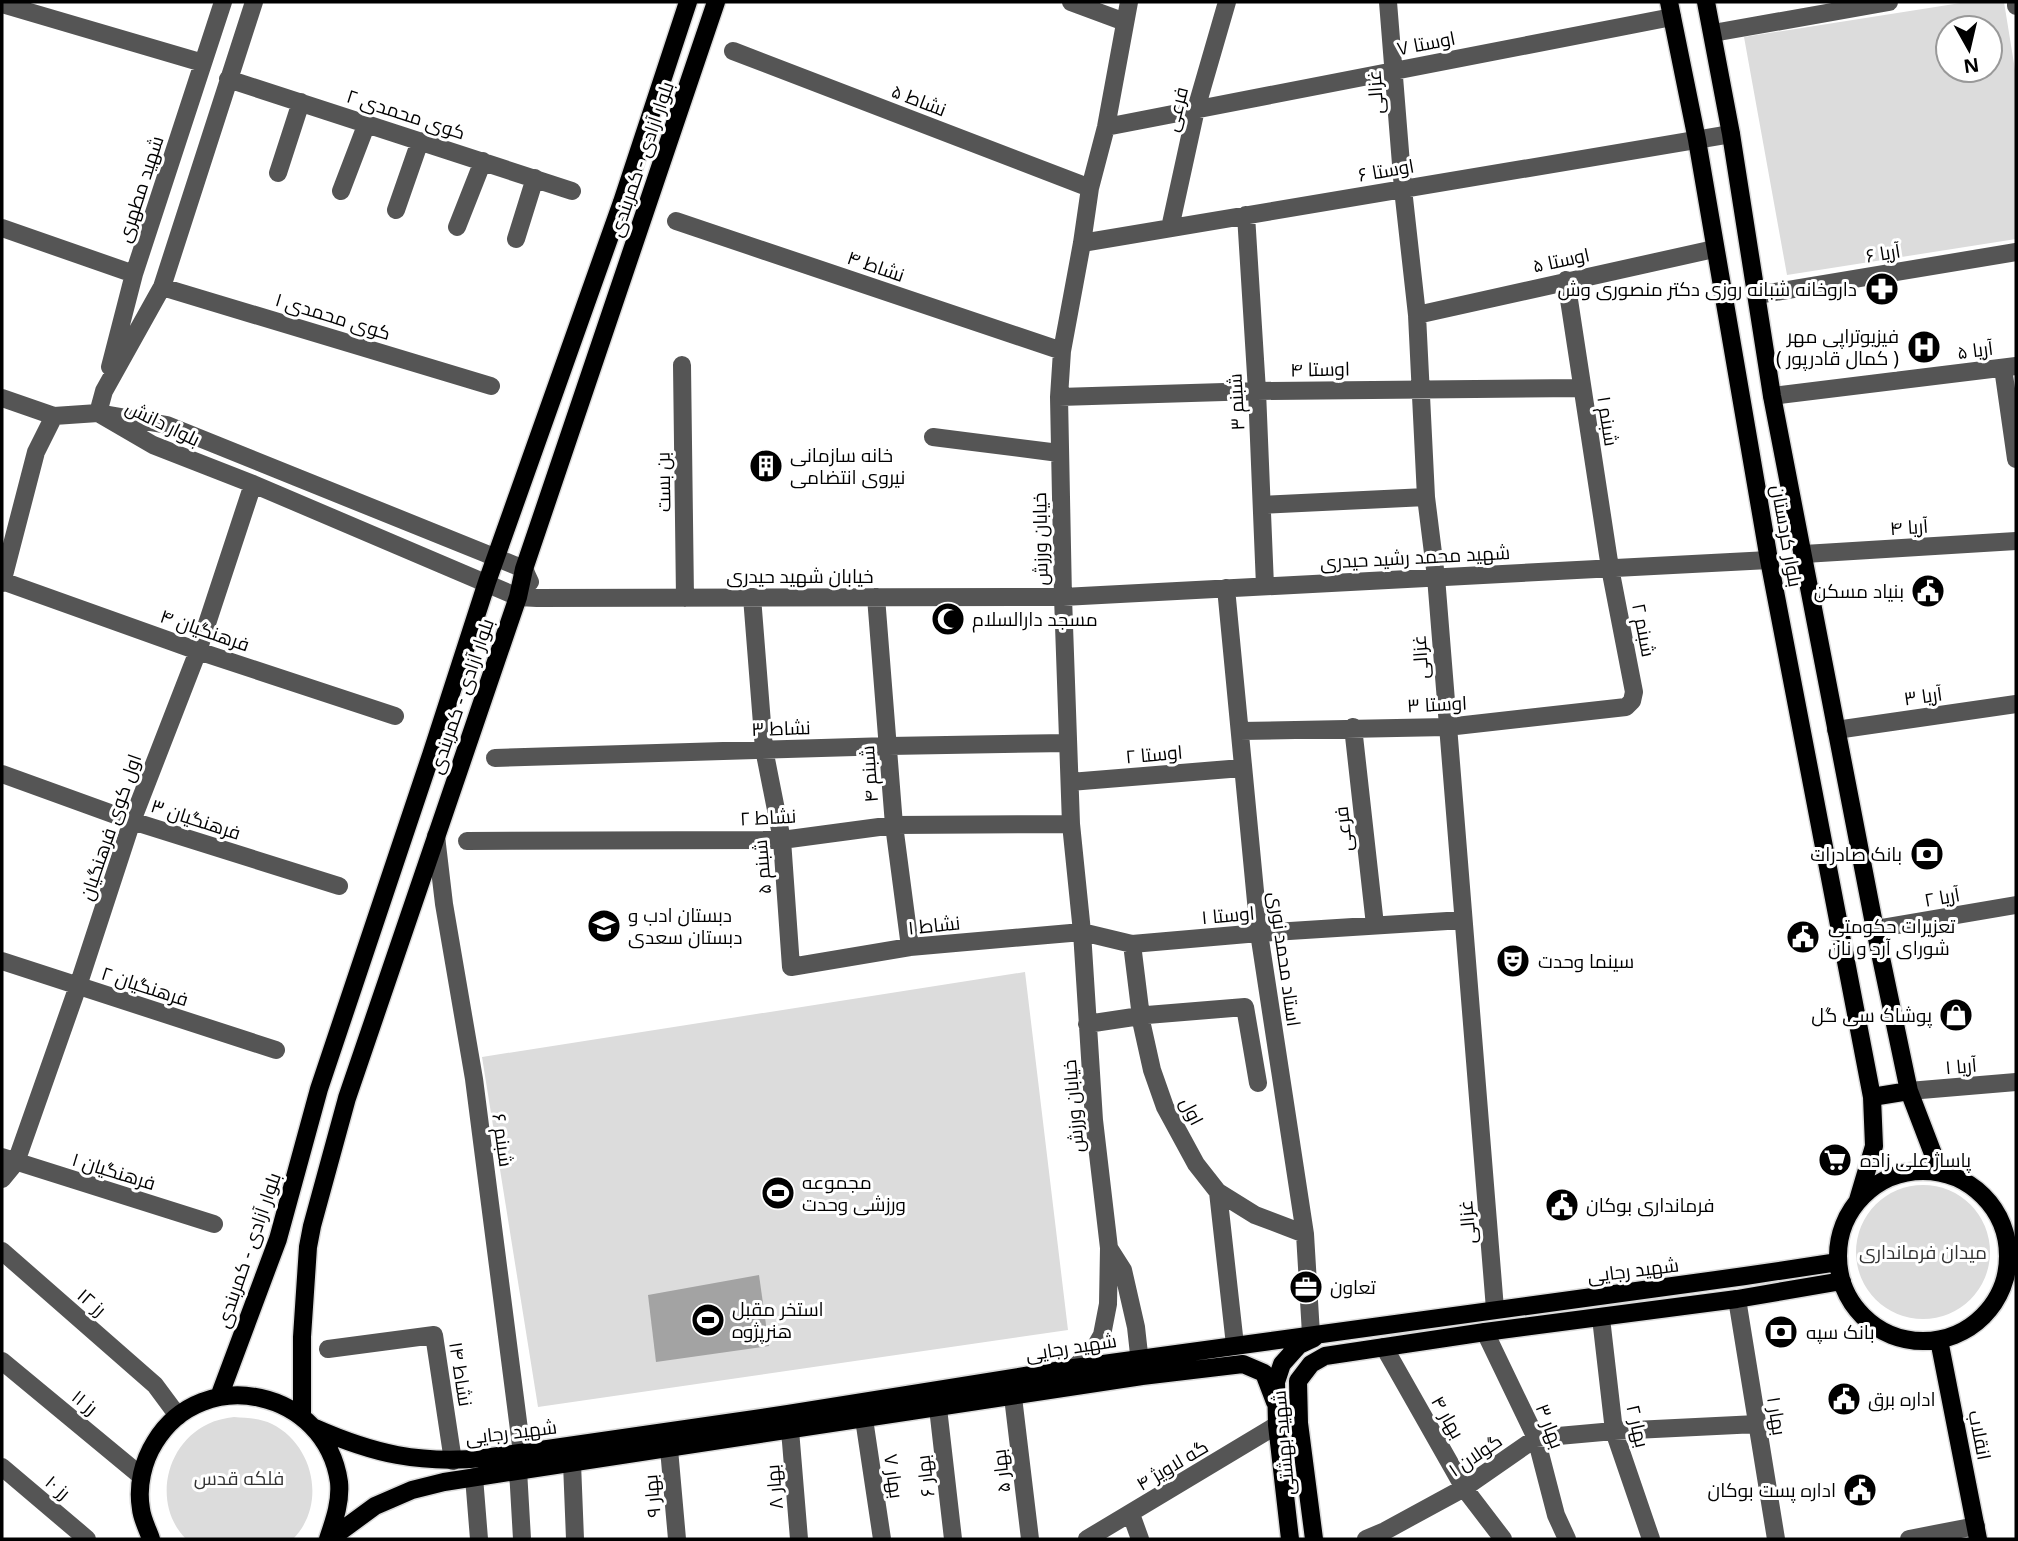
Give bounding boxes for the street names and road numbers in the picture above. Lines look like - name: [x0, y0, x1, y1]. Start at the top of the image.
- street label: اوستا ۷: [1394, 25, 1458, 61]
- street label: غزالی: [1360, 69, 1390, 115]
- street label: بلوار آزادی - کمربندی: [602, 78, 680, 240]
- street label: نشاط ۵: [888, 78, 950, 122]
- street label: کوی محمدی ۲: [343, 83, 469, 145]
- street label: فرعی: [1158, 84, 1194, 134]
- street label: شهید مطهری: [111, 132, 169, 246]
- street label: اوستا ۶: [1356, 152, 1416, 188]
- street label: آریا ۶: [1864, 237, 1902, 269]
- street label: اوستا ۵: [1530, 241, 1592, 279]
- street label: نشاط ۴: [844, 244, 908, 288]
- street label: کوی محمدی ۱: [272, 286, 394, 346]
- street label: آریا ۵: [1955, 335, 1995, 365]
- street label: اوستا ۴: [1290, 355, 1350, 383]
- street label: شبنم ۳: [1222, 373, 1251, 431]
- street label: بلوار دانش: [121, 394, 205, 452]
- street label: شبنم ۱: [1590, 394, 1625, 448]
- street label: بن بست: [649, 452, 677, 512]
- street label: بلوار کردستان: [1765, 483, 1809, 589]
- street label: خیابان ورزش: [1026, 492, 1054, 586]
- street label: آریا ۴: [1889, 513, 1929, 541]
- street label: شهید محمد رشید حیدری: [1319, 539, 1511, 575]
- street label: خیابان شهید حیدری: [726, 563, 874, 589]
- street label: شبنم ۲: [1625, 601, 1662, 659]
- street label: فرهنگیان ۴: [157, 603, 253, 657]
- street label: بلوار آزادی - کمربندی: [422, 615, 500, 777]
- street label: غزالی: [1405, 634, 1435, 680]
- street label: آریا ۳: [1902, 680, 1944, 712]
- street label: اوستا ۳: [1406, 689, 1468, 719]
- street label: نشاط ۳: [751, 714, 811, 742]
- street label: اوستا ۲: [1124, 739, 1184, 769]
- street label: شبنم ۴: [854, 745, 885, 803]
- street label: اول کوی فرهنگیان: [73, 750, 147, 904]
- street label: فرهنگیان ۳: [148, 792, 244, 846]
- street label: نشاط ۲: [739, 803, 797, 831]
- street label: فرعی: [1328, 805, 1358, 853]
- street label: شبنم ۵: [747, 839, 778, 895]
- street label: آریا ۲: [1922, 881, 1962, 913]
- street label: استاد محمد نوری: [1263, 890, 1307, 1028]
- street label: اوستا ۱: [1200, 900, 1256, 930]
- street label: نشاط ۱: [907, 909, 961, 941]
- street label: فرهنگیان ۲: [98, 960, 192, 1012]
- street label: آریا ۱: [1944, 1052, 1978, 1080]
- street label: خیابان ورزش: [1056, 1058, 1090, 1154]
- street label: اول: [1174, 1093, 1210, 1129]
- street label: شبنم ۶: [485, 1112, 520, 1168]
- street label: فرهنگیان ۱: [69, 1146, 159, 1196]
- street label: بلوار آزادی - کمربندی: [209, 1169, 287, 1331]
- street label: غزالی: [1452, 1199, 1482, 1245]
- street label: شهید رجایی: [1586, 1251, 1680, 1289]
- street label: رز ۱۲: [72, 1282, 112, 1322]
- street label: شهید رجایی: [1024, 1327, 1118, 1367]
- street label: نشاط ۱۴: [443, 1340, 479, 1408]
- street label: رز ۱۱: [66, 1383, 104, 1421]
- street label: شهید بهشتی: [1265, 1389, 1301, 1497]
- street label: بهار ۴: [1425, 1391, 1471, 1443]
- street label: بهار ۱: [1761, 1395, 1793, 1437]
- street label: بهار ۳: [1530, 1400, 1570, 1452]
- street label: بهار ۲: [1620, 1402, 1656, 1450]
- street label: انقلاب: [1962, 1408, 1998, 1462]
- street label: شهید رجایی: [464, 1413, 558, 1451]
- street label: گولان ۱: [1443, 1428, 1507, 1482]
- street label: گه لاویژ ۴: [1131, 1433, 1213, 1497]
- street label: بهار ۵: [985, 1448, 1017, 1494]
- street label: بهار ۷: [878, 1452, 910, 1500]
- street label: بهار ۶: [910, 1453, 940, 1499]
- street label: بهار ۸: [759, 1463, 789, 1511]
- street label: رز ۱۰: [40, 1469, 76, 1505]
- street label: بهار ۹: [637, 1473, 667, 1519]

